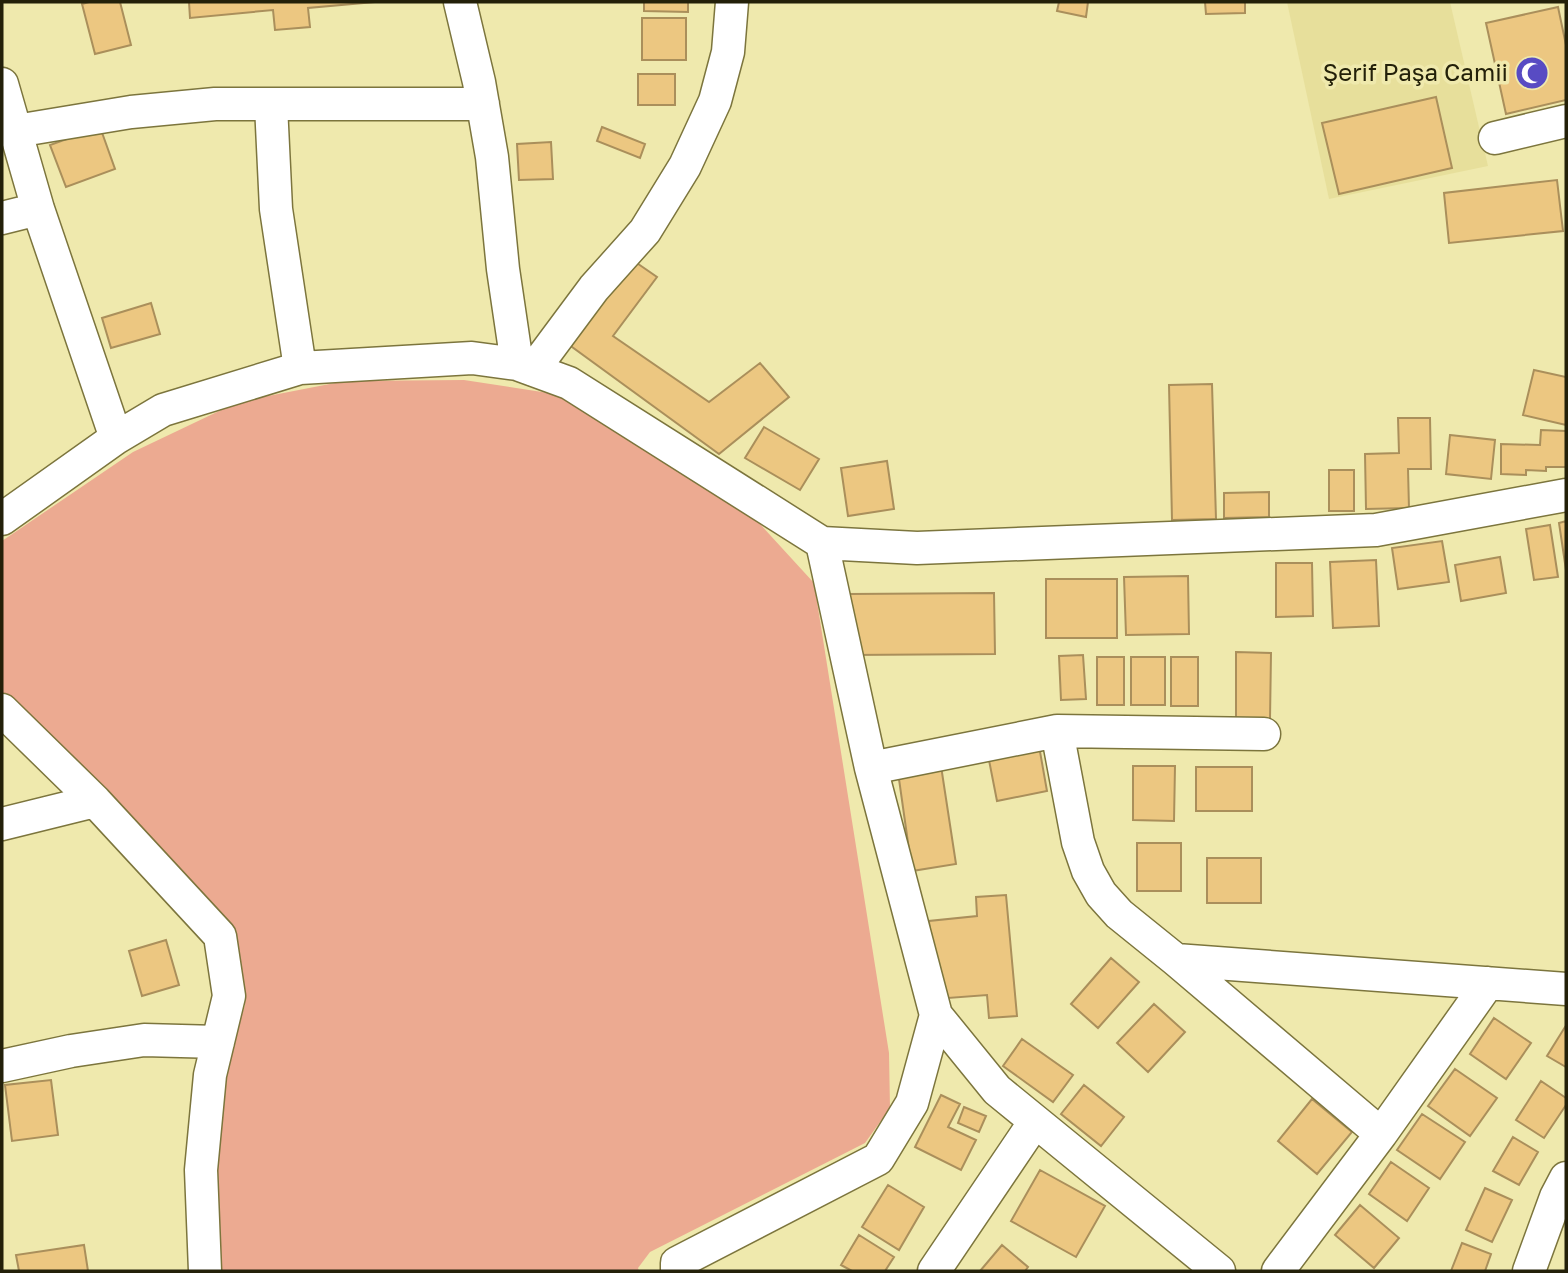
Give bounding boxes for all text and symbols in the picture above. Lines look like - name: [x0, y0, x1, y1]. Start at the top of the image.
- mosque icon: Şerif Paşa Camii: [1513, 54, 1551, 92]
- place label: Şerif Paşa Camii: [1323, 57, 1508, 86]

